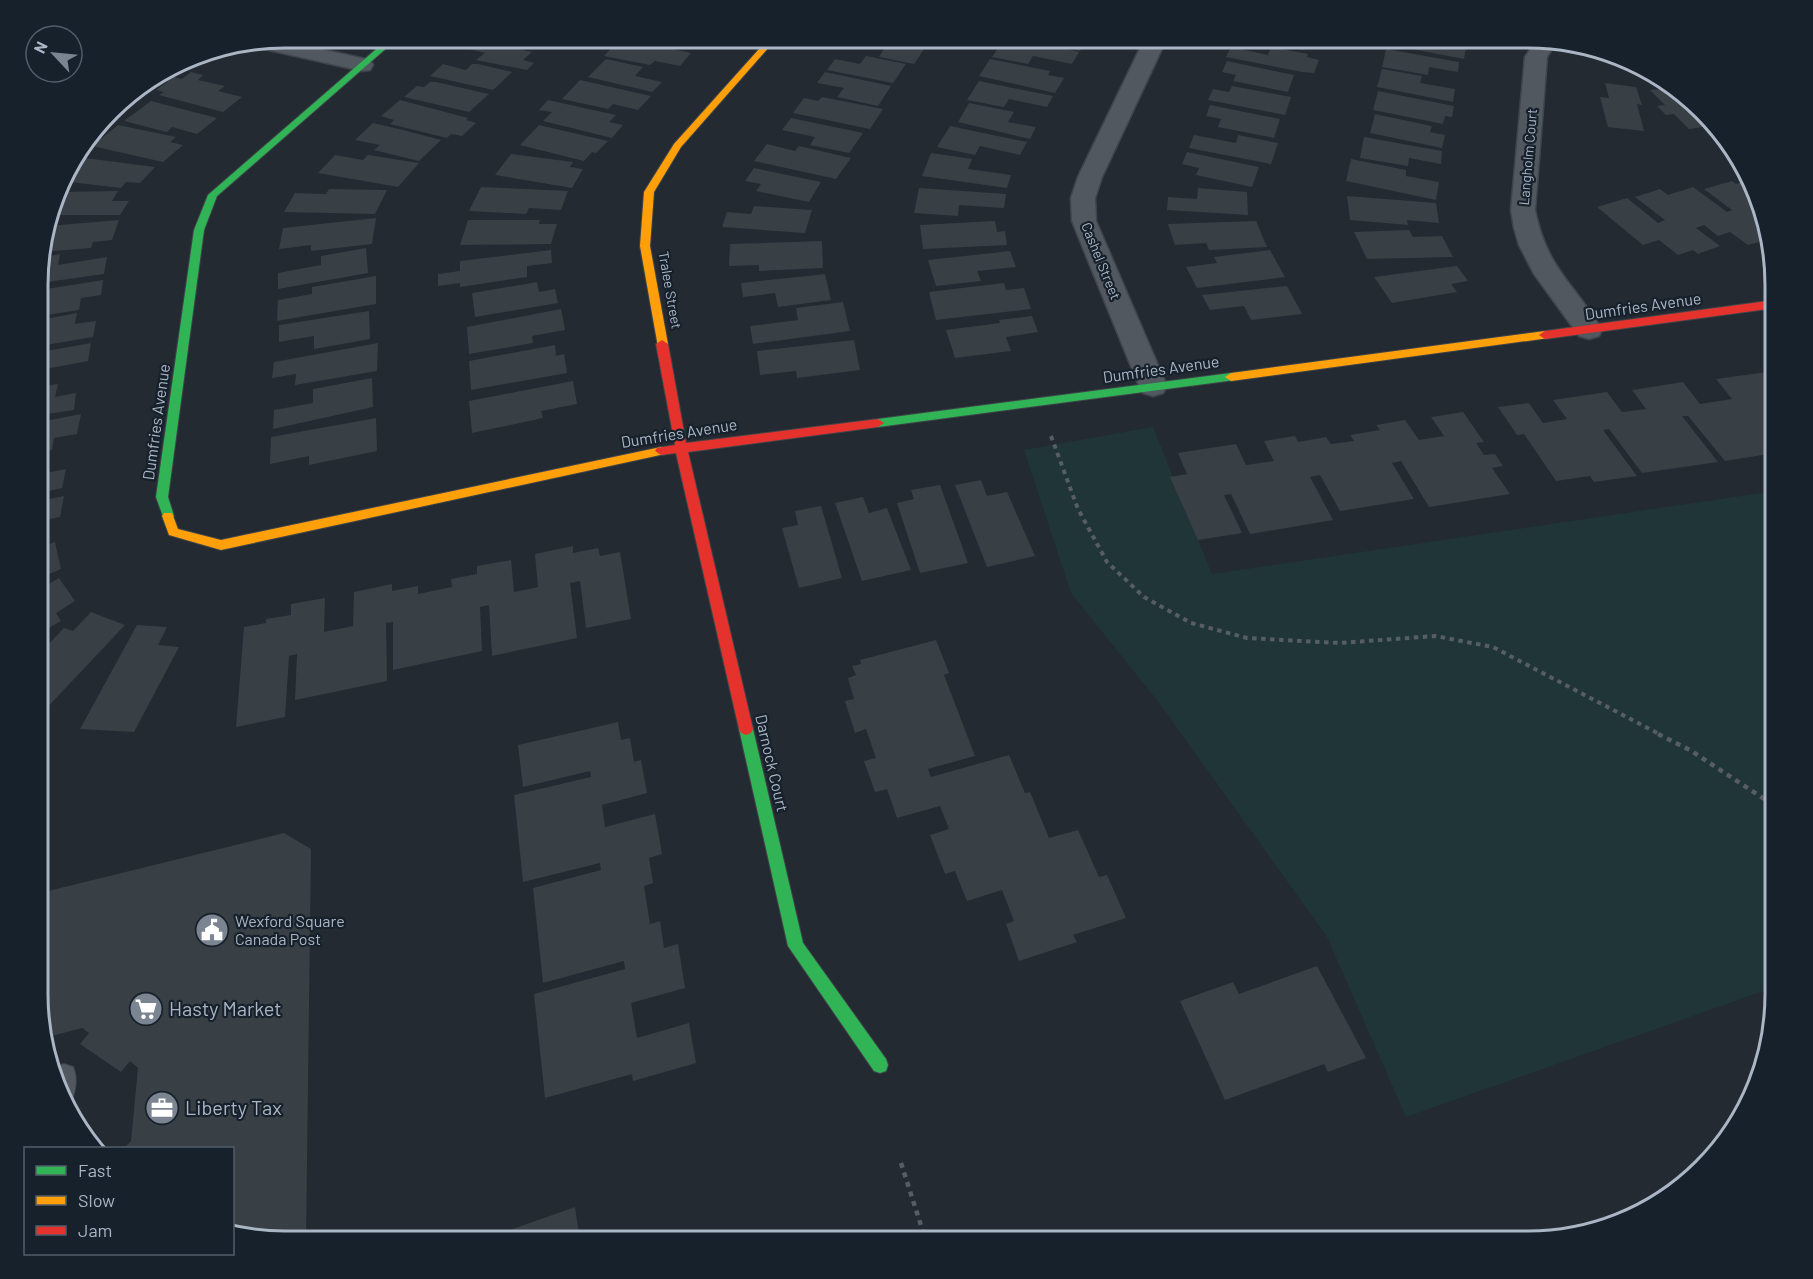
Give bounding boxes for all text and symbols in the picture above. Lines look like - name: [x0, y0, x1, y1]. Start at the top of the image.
- north arrow: [24, 24, 84, 84]
- text: N: [29, 38, 51, 56]
- street label: Langholm Court: [1515, 108, 1540, 206]
- street label: Cashel Street: [1078, 220, 1125, 302]
- street label: Tralee Street: [655, 250, 686, 330]
- street label: Dumfries Avenue: [1584, 288, 1702, 323]
- street label: Dumfries Avenue: [1102, 351, 1220, 386]
- street label: Dumfries Avenue: [138, 363, 173, 481]
- street label: Dumfries Avenue: [620, 414, 738, 451]
- street label: Darnock Court: [752, 712, 793, 813]
- place label: Wexford Square Canada Post: [235, 911, 345, 948]
- public building icon: Wexford Square Canada Post: [194, 912, 230, 948]
- supermarket icon: Hasty Market: [128, 991, 164, 1027]
- place label: Hasty Market: [169, 996, 282, 1020]
- office icon: Liberty Tax: [144, 1090, 180, 1126]
- place label: Liberty Tax: [185, 1095, 282, 1119]
- legend: [24, 1147, 234, 1255]
- text: Fast: [78, 1159, 112, 1181]
- text: Slow: [78, 1189, 115, 1211]
- text: Jam: [78, 1219, 112, 1241]

